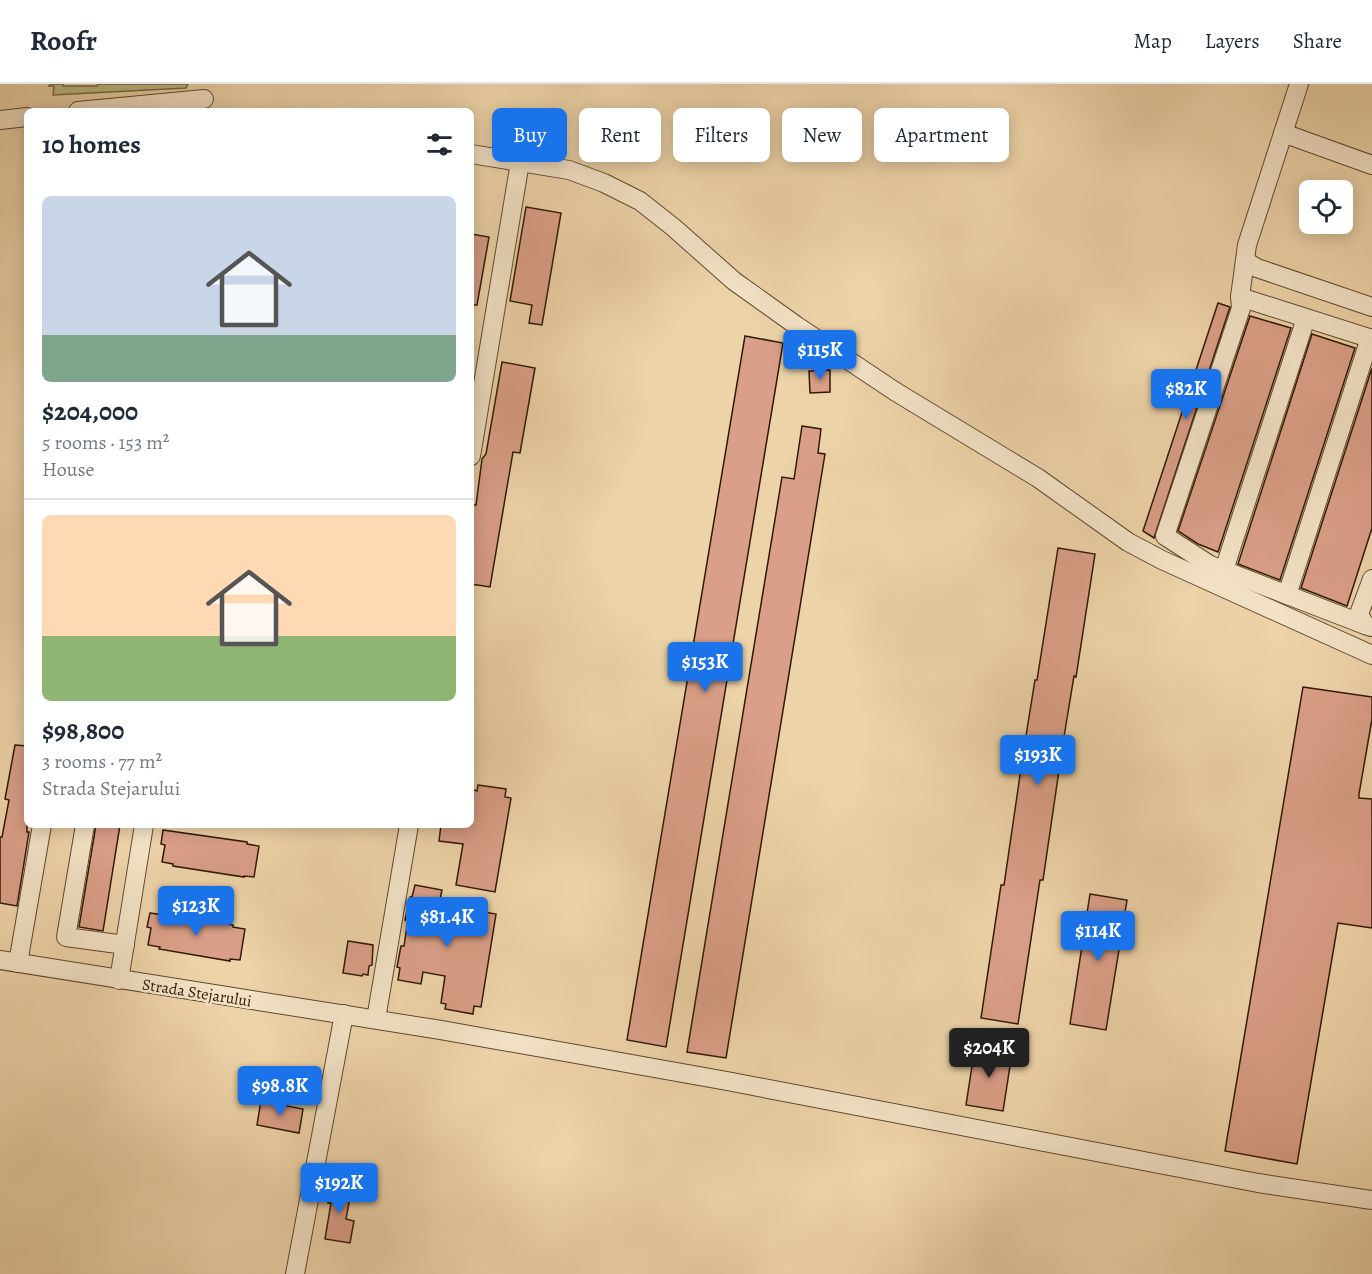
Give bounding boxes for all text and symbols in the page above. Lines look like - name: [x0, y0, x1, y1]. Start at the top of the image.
- text: Roofr: [30, 22, 97, 60]
- text: Map: [1133, 27, 1172, 55]
- text: Layers: [1205, 27, 1260, 55]
- text: Share: [1293, 27, 1342, 55]
- chip: Buy: [492, 108, 567, 162]
- chip: Rent: [579, 108, 661, 162]
- chip: Filters: [673, 108, 770, 162]
- chip: New: [782, 108, 862, 162]
- chip: Apartment: [874, 108, 1009, 162]
- text: 10 homes: [42, 127, 141, 162]
- icon: filters: [423, 128, 456, 161]
- map controls: [1299, 180, 1353, 234]
- button: locate: [1299, 180, 1353, 234]
- icon: home: [195, 235, 303, 343]
- pin: $115K: [778, 330, 862, 381]
- text: $115K: [797, 336, 843, 363]
- pin: $82K: [1150, 369, 1222, 420]
- text: $82K: [1165, 375, 1207, 402]
- text: $204,000: [42, 394, 138, 429]
- text: 5 rooms · 153 m²: [42, 429, 169, 456]
- text: House: [42, 456, 94, 483]
- icon: home: [195, 554, 303, 662]
- pin: $153K: [663, 642, 747, 693]
- text: $153K: [682, 648, 728, 675]
- text: $98,800: [42, 713, 124, 748]
- pin: $193K: [996, 735, 1080, 786]
- text: $193K: [1014, 741, 1062, 768]
- text: 3 rooms · 77 m²: [42, 748, 162, 775]
- text: Strada Stejarului: [42, 775, 180, 802]
- pin: $123K: [154, 886, 238, 937]
- text: $123K: [172, 892, 220, 919]
- pin: $81.4K: [398, 897, 496, 948]
- text: $81.4K: [420, 903, 474, 930]
- pin: $114K: [1056, 911, 1140, 962]
- text: $114K: [1075, 917, 1121, 944]
- street label: Strada Stejarului: [140, 973, 253, 1013]
- pin: $204K: [947, 1028, 1031, 1079]
- text: $204K: [963, 1034, 1015, 1061]
- pin: $98.8K: [231, 1066, 329, 1117]
- text: $98.8K: [252, 1072, 308, 1099]
- pin: $192K: [297, 1163, 381, 1214]
- text: $192K: [315, 1169, 363, 1196]

